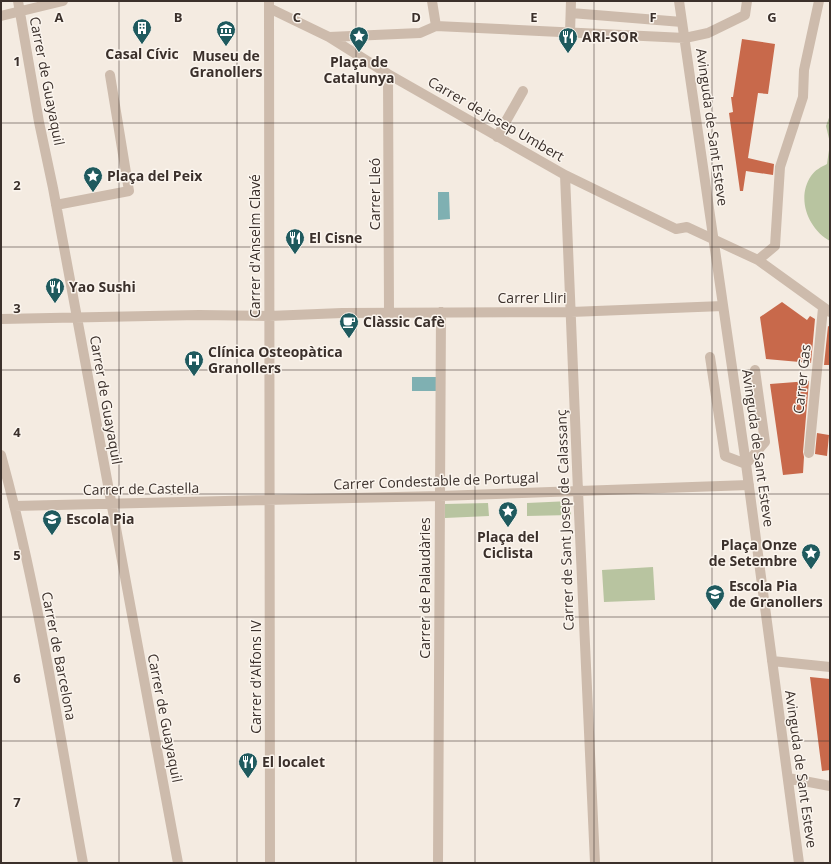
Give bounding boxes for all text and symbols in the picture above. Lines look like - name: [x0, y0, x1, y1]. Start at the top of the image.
- text: A: [55, 8, 64, 26]
- text: B: [174, 8, 183, 26]
- text: C: [293, 8, 301, 26]
- text: D: [411, 8, 421, 26]
- text: E: [530, 8, 538, 26]
- text: F: [649, 8, 657, 26]
- text: G: [767, 8, 777, 26]
- street label: Carrer de Guayaquil: [26, 15, 69, 147]
- building icon: Casal Cívic: [131, 17, 153, 45]
- museum icon: Museu de Granollers: [215, 19, 237, 47]
- place icon: Plaça de Catalunya: [348, 25, 370, 53]
- restaurant icon: ARI-SOR: [557, 26, 579, 54]
- place label: ARI-SOR: [582, 27, 639, 46]
- place label: Casal Cívic: [105, 44, 179, 63]
- place label: Museu de Granollers: [190, 46, 263, 81]
- street label: Avinguda de Sant Esteve: [692, 47, 733, 207]
- text: 1: [13, 52, 21, 70]
- place label: Plaça de Catalunya: [323, 52, 395, 87]
- street label: Carrer de josep Umbert: [425, 72, 568, 165]
- street label: Carrer Lleó: [365, 158, 384, 230]
- place icon: Plaça del Peix: [82, 165, 104, 193]
- place label: Plaça del Peix: [107, 166, 203, 185]
- street label: Carrer d'Anselm Clavé: [245, 174, 264, 318]
- text: 2: [13, 176, 21, 194]
- restaurant icon: El Cisne: [284, 227, 306, 255]
- place label: El Cisne: [309, 228, 362, 247]
- restaurant icon: Yao Sushi: [44, 276, 66, 304]
- place label: Yao Sushi: [69, 277, 136, 296]
- street label: Carrer Lliri: [498, 288, 566, 307]
- text: 3: [13, 299, 21, 317]
- cafe icon: Clàssic Cafè: [338, 311, 360, 339]
- place label: Clàssic Cafè: [363, 312, 445, 331]
- street label: Carrer de Guayaquil: [86, 334, 127, 466]
- place label: Clínica Osteopàtica Granollers: [208, 342, 343, 377]
- street label: Carrer Gas: [788, 343, 815, 415]
- hospital icon: Clínica Osteopàtica Granollers: [183, 349, 205, 377]
- street label: Avinguda de Sant Esteve: [738, 368, 779, 528]
- street label: Carrer de Sant Josep de Calassanç: [551, 409, 578, 631]
- text: 4: [13, 423, 21, 441]
- street label: Carrer Condestable de Portugal: [333, 467, 539, 494]
- street label: Carrer de Castella: [83, 478, 199, 499]
- place icon: Plaça del Ciclista: [497, 500, 519, 528]
- school or university icon: Escola Pia: [41, 508, 63, 536]
- place label: Escola Pia: [66, 509, 135, 528]
- street label: Carrer de Palaudàries: [415, 517, 434, 659]
- place label: Plaça del Ciclista: [477, 527, 539, 562]
- place label: Plaça Onze de Setembre: [709, 535, 797, 570]
- place icon: Plaça Onze de Setembre: [800, 542, 822, 570]
- text: 5: [13, 546, 21, 564]
- place label: Escola Pia de Granollers: [729, 576, 823, 611]
- school or university icon: Escola Pia de Granollers: [704, 583, 726, 611]
- street label: Carrer de Barcelona: [38, 590, 81, 722]
- street label: Carrer d'Alfons IV: [246, 620, 265, 734]
- street label: Carrer de Guayaquil: [144, 652, 187, 784]
- text: 6: [13, 669, 21, 687]
- street label: Avinguda de Sant Esteve: [781, 689, 822, 849]
- restaurant icon: El localet: [237, 751, 259, 779]
- place label: El localet: [262, 752, 325, 771]
- text: 7: [13, 793, 21, 811]

